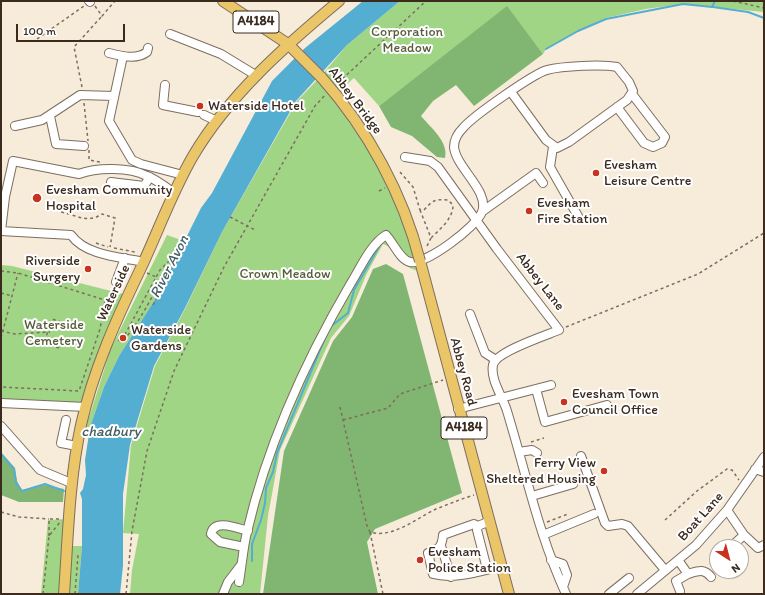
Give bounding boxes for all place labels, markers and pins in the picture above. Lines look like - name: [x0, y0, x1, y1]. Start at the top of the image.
- place label: Waterside Hotel: [208, 98, 304, 114]
- marker: Waterside Hotel: [195, 101, 205, 111]
- place label: Evesham Leisure Centre: [604, 157, 691, 190]
- marker: Evesham Leisure Centre: [591, 168, 601, 178]
- place label: Evesham Community Hospital: [46, 182, 172, 214]
- marker: Evesham Community Hospital: [31, 192, 43, 204]
- place label: Evesham Fire Station: [537, 195, 607, 228]
- marker: Evesham Fire Station: [524, 206, 534, 216]
- place label: Riverside Surgery: [25, 253, 80, 286]
- marker: Riverside Surgery: [83, 264, 93, 274]
- place label: Waterside Gardens: [131, 322, 191, 354]
- marker: Waterside Gardens: [118, 333, 128, 343]
- place label: Evesham Town Council Office: [572, 386, 659, 418]
- marker: Evesham Town Council Office: [559, 397, 569, 407]
- place label: Ferry View Sheltered Housing: [486, 455, 596, 488]
- marker: Ferry View Sheltered Housing: [599, 466, 609, 476]
- place label: Evesham Police Station: [428, 544, 511, 576]
- marker: Evesham Police Station: [415, 555, 425, 565]

